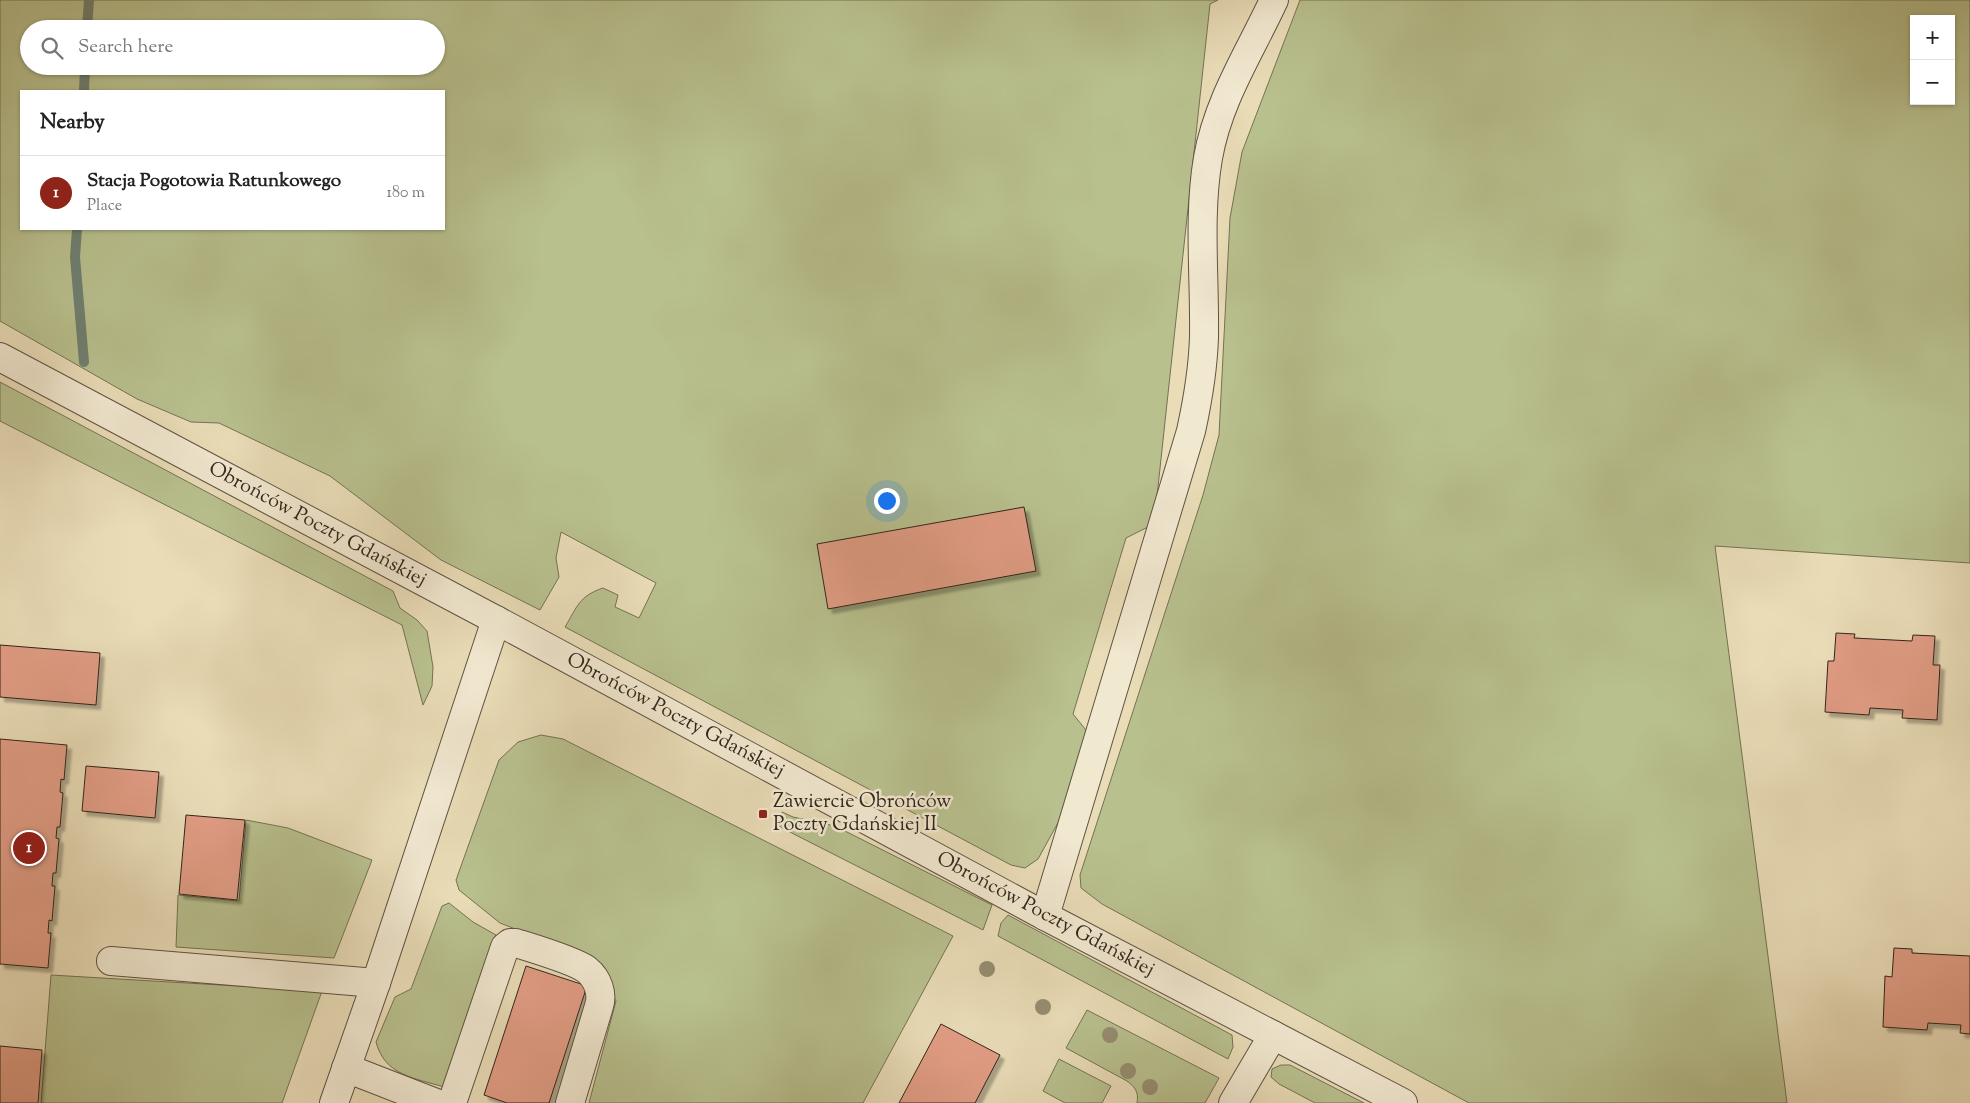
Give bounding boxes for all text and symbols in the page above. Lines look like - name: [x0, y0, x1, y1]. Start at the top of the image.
- map controls: [1910, 15, 1955, 105]
- button: +: [1910, 15, 1955, 60]
- search box: [20, 20, 445, 75]
- icon: search: [38, 34, 66, 62]
- text: Search here: [78, 34, 173, 61]
- button: −: [1910, 60, 1955, 105]
- text: Nearby: [40, 108, 105, 138]
- text: Stacja Pogotowia Ratunkowego: [87, 168, 341, 195]
- text: 1: [53, 182, 59, 205]
- text: 180 m: [386, 182, 425, 205]
- text: Place: [87, 195, 122, 218]
- street label: Obrońców Poczty Gdańskiej: [203, 455, 431, 595]
- your location: [874, 488, 900, 514]
- street label: Obrońców Poczty Gdańskiej: [561, 646, 789, 786]
- place label: Zawiercie Obrońców Poczty Gdańskiej II: [773, 788, 951, 840]
- marker: Zawiercie Obrońców Poczty Gdańskiej II: [757, 808, 769, 820]
- pin: 1: [13, 829, 45, 867]
- street label: Obrońców Poczty Gdańskiej: [931, 845, 1159, 985]

